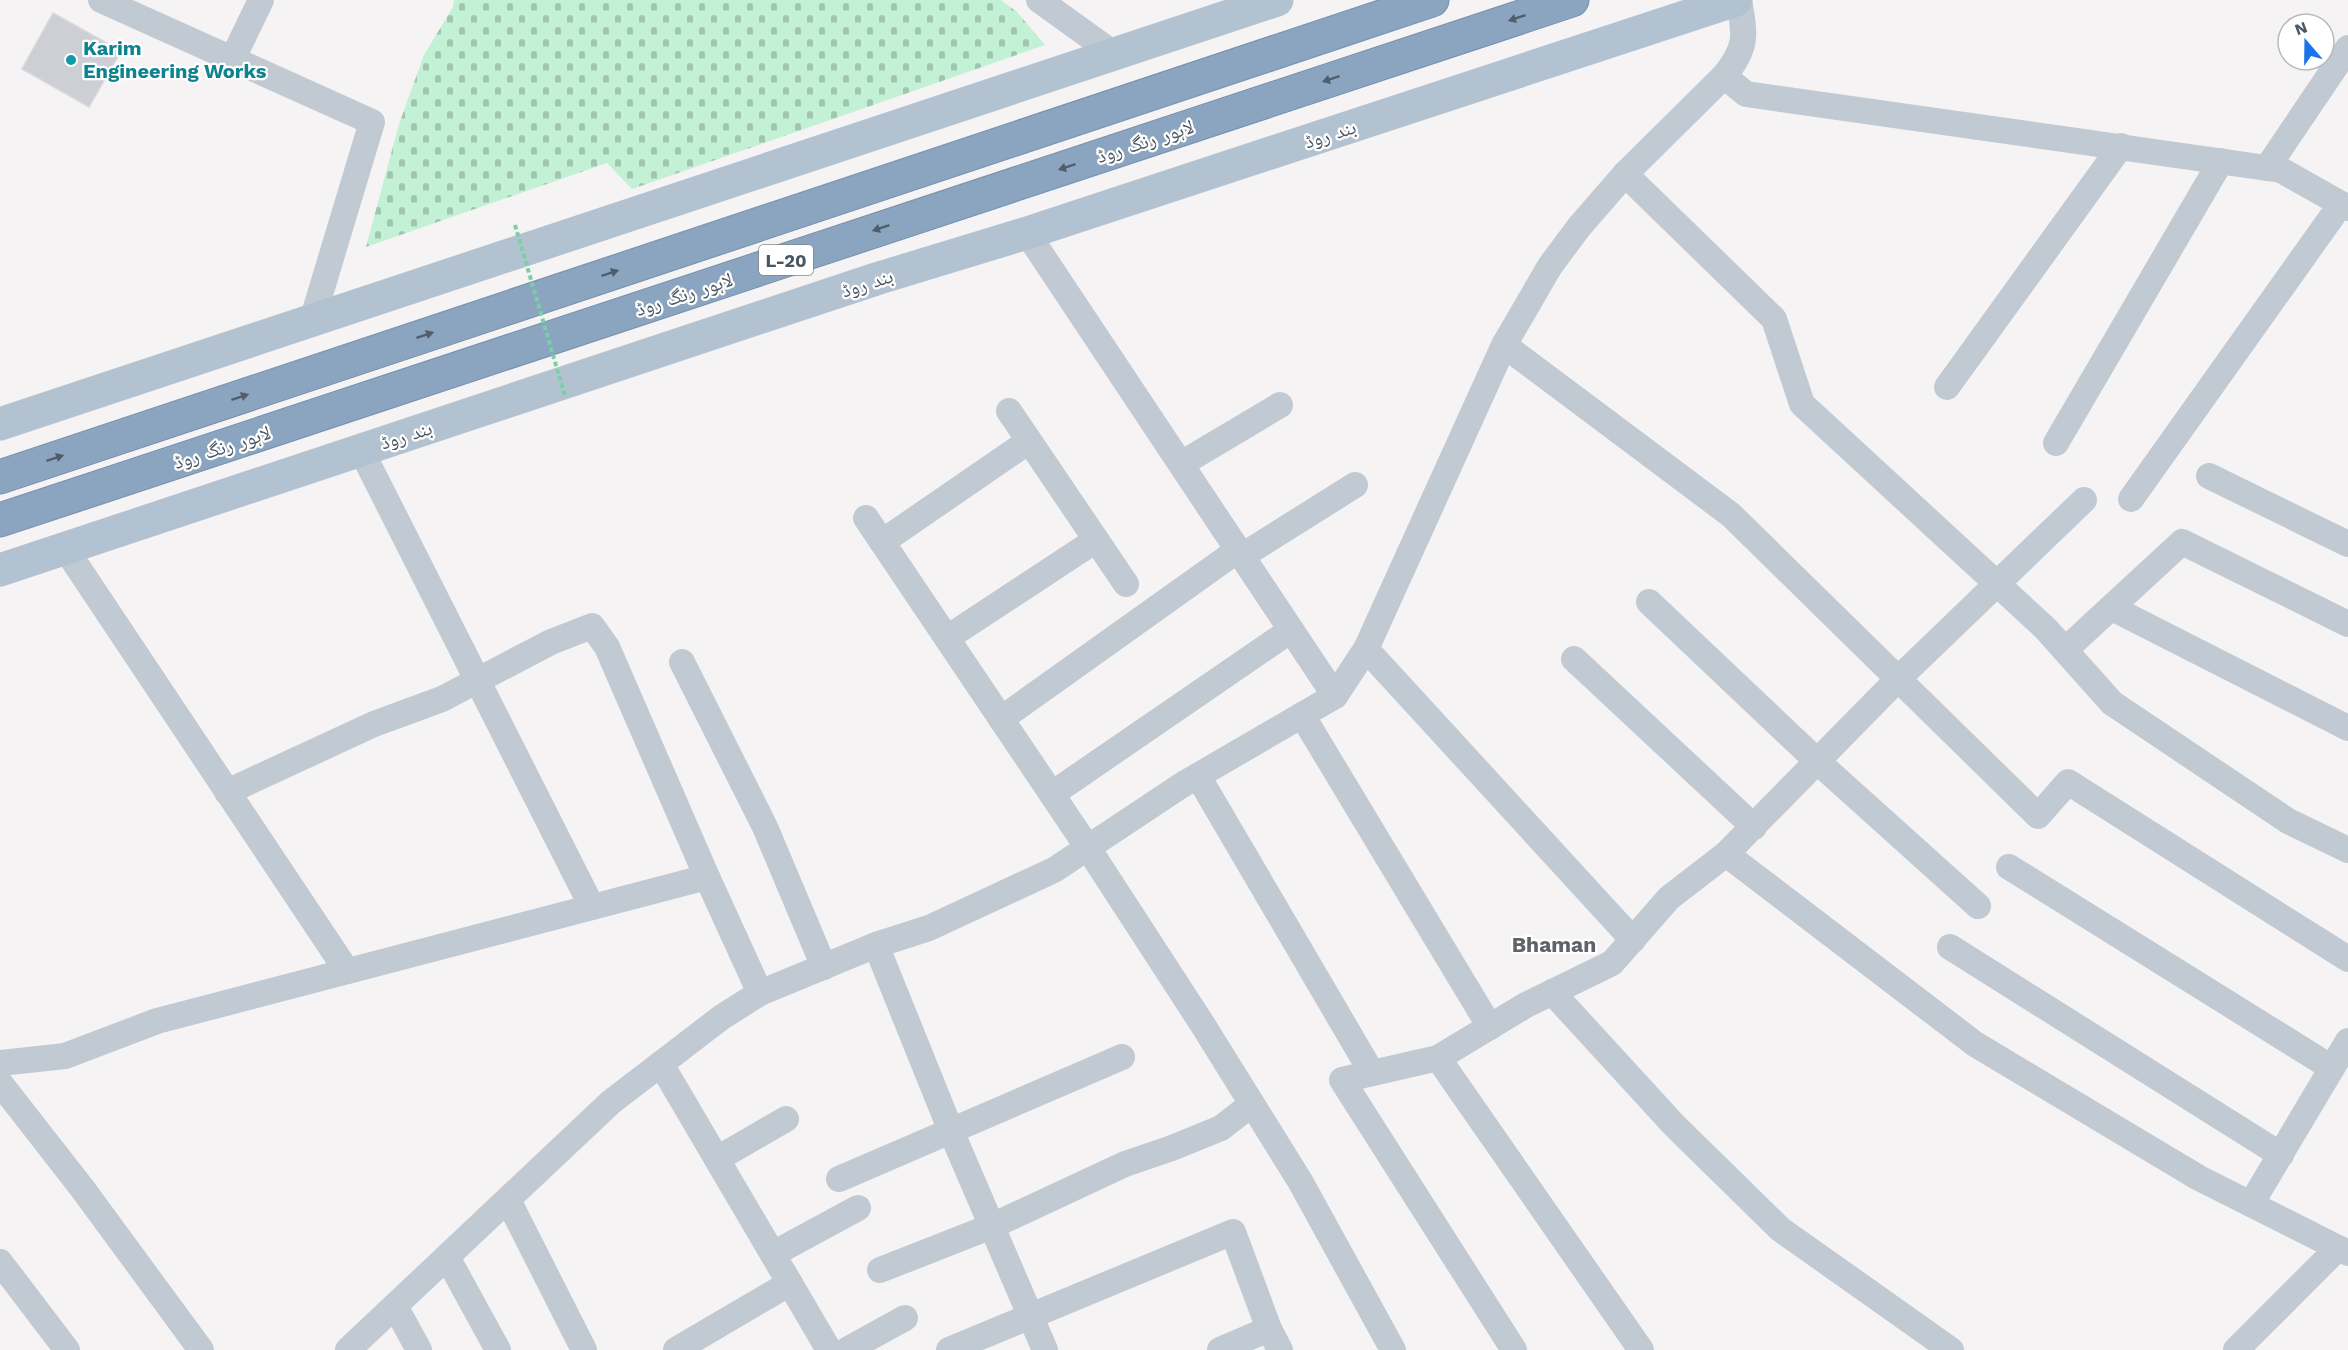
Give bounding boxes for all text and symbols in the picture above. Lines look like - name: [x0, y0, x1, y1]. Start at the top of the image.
- north arrow: [2276, 12, 2336, 72]
- one-way arrow: [1508, 14, 1526, 24]
- text: N: [2292, 17, 2310, 39]
- place label: Karim Engineering Works: [83, 36, 267, 83]
- marker: Karim Engineering Works: [64, 53, 78, 67]
- one-way arrow: [1322, 75, 1340, 85]
- street label: لاہور رنگ روڈ: [1093, 114, 1197, 168]
- street label: بند روڈ: [1301, 114, 1359, 154]
- one-way arrow: [1058, 163, 1076, 172]
- one-way arrow: [872, 224, 890, 234]
- road number: L-20: [759, 245, 813, 275]
- street label: بند روڈ: [838, 263, 896, 303]
- street label: لاہور رنگ روڈ: [632, 267, 736, 321]
- one-way arrow: [602, 268, 620, 278]
- one-way arrow: [417, 330, 435, 339]
- one-way arrow: [232, 391, 250, 401]
- street label: بند روڈ: [377, 415, 435, 455]
- street label: لاہور رنگ روڈ: [170, 420, 274, 474]
- one-way arrow: [47, 453, 65, 463]
- district label: Bhaman: [1512, 932, 1596, 957]

